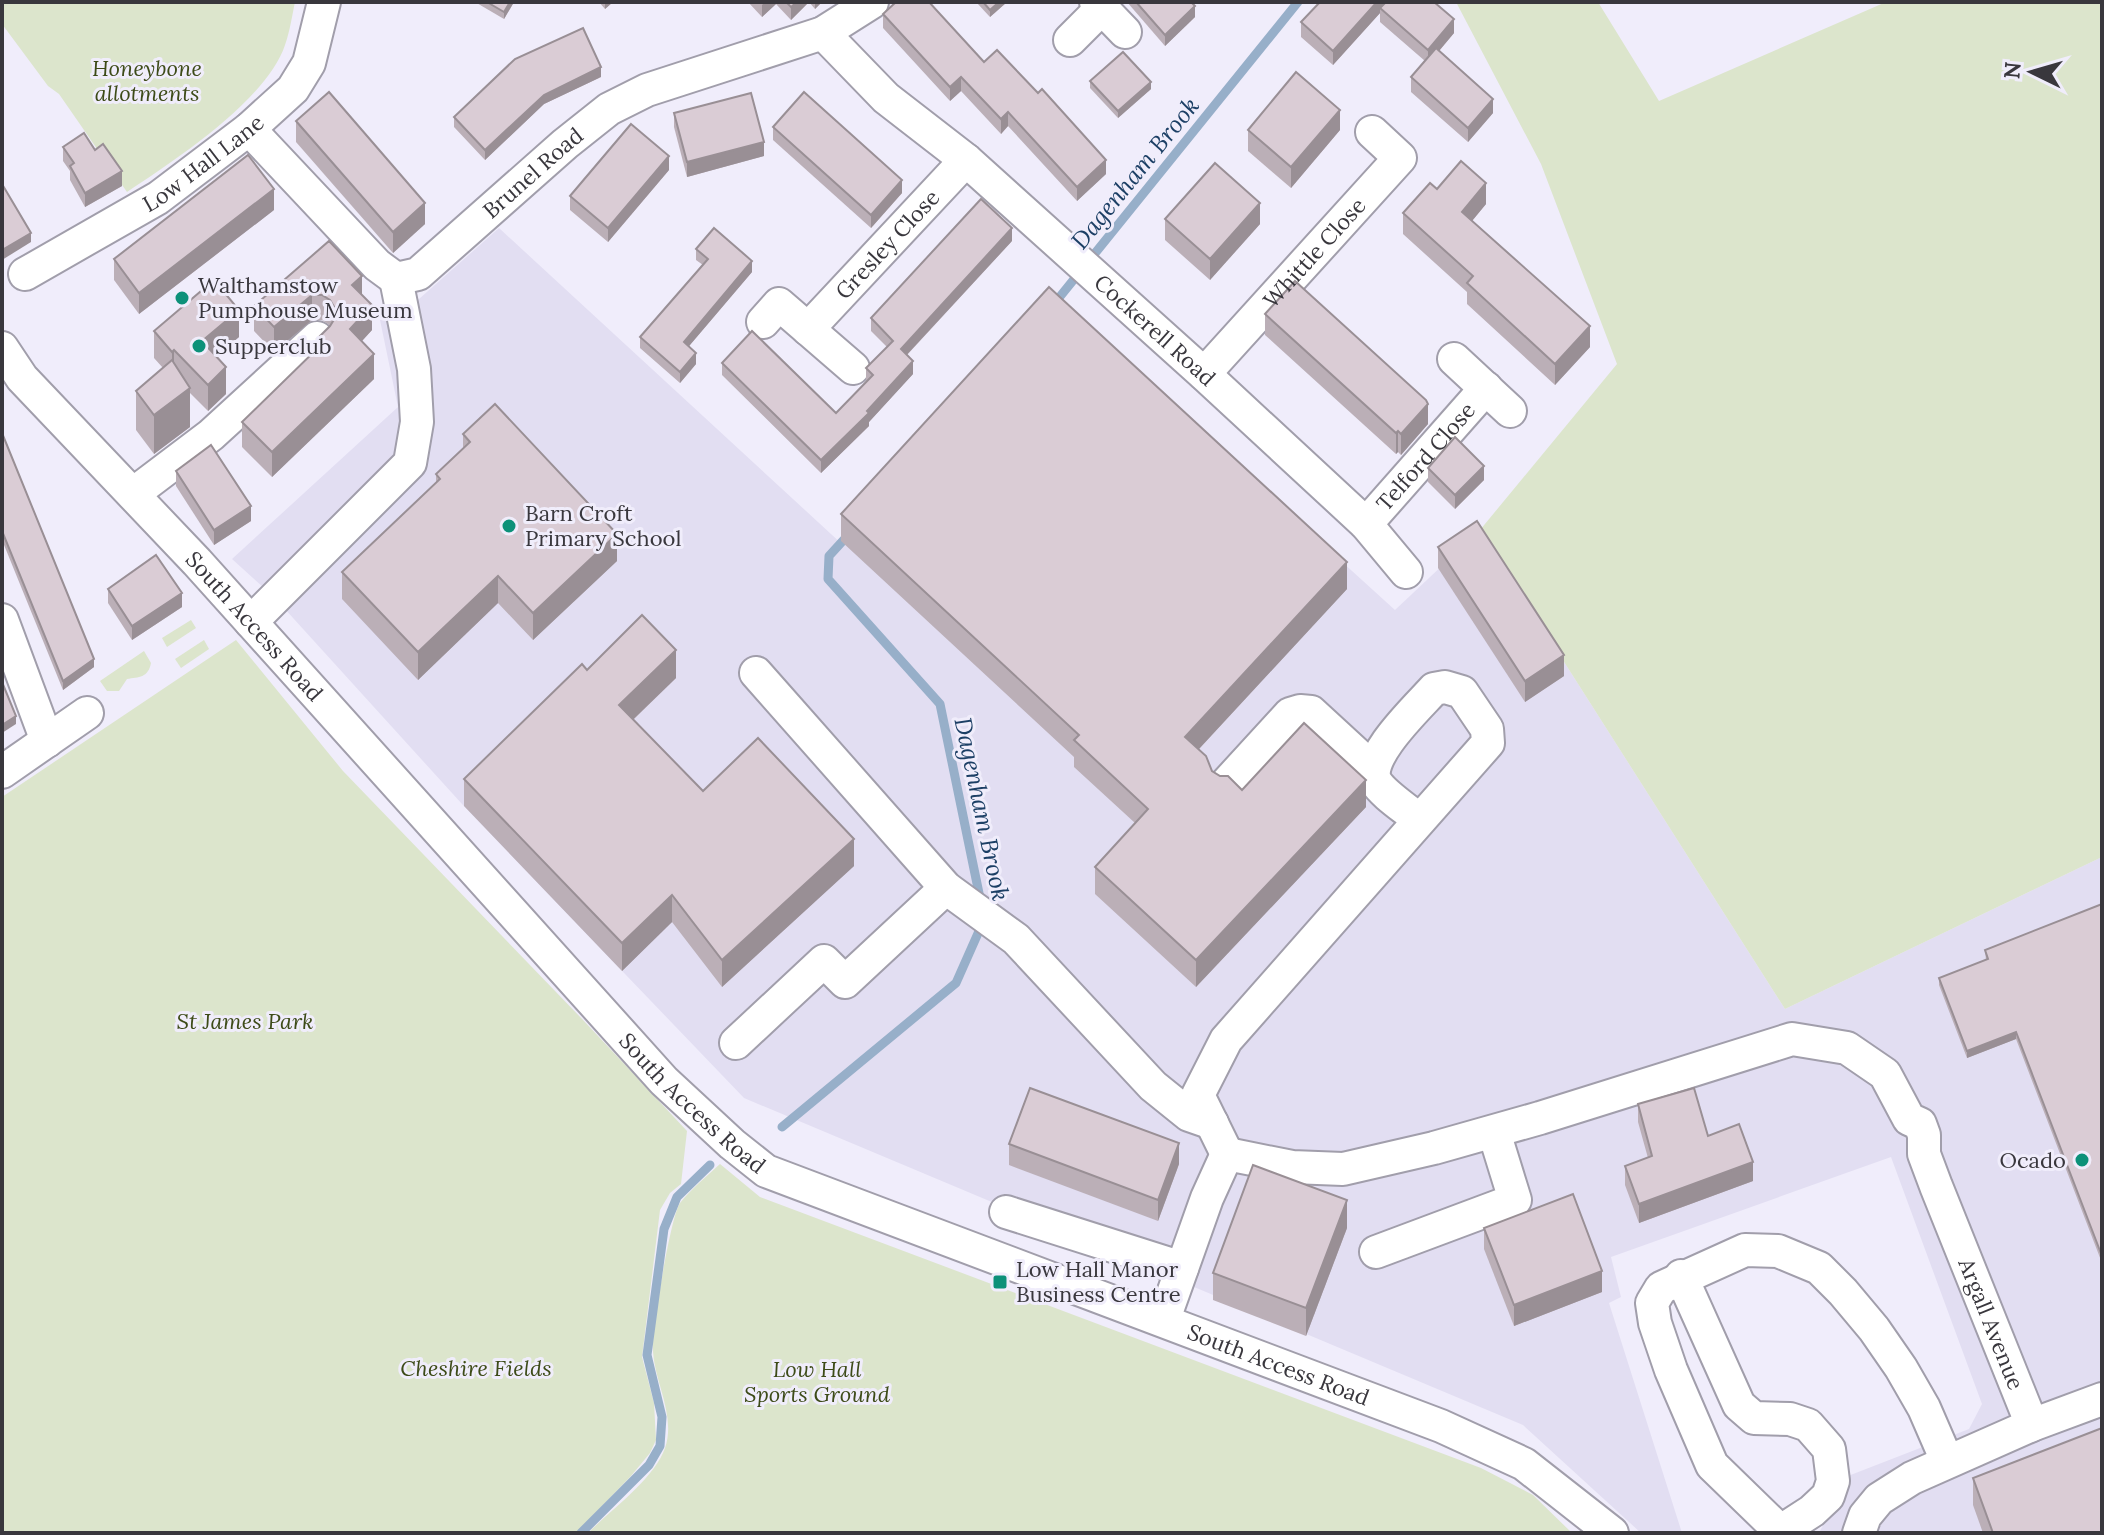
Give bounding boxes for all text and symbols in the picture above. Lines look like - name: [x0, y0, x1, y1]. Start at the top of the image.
- north arrow: [1992, 32, 2072, 112]
- park label: Honeybone allotments: [92, 54, 202, 107]
- text: N: [1997, 61, 2027, 80]
- water label: Dagenham Brook: [1064, 91, 1206, 255]
- street label: Low Hall Lane: [138, 109, 270, 218]
- street label: Brunel Road: [477, 121, 589, 224]
- street label: Gresley Close: [829, 184, 945, 305]
- street label: Whittle Close: [1257, 191, 1371, 314]
- street label: Cockerell Road: [1089, 268, 1222, 392]
- place label: Walthamstow Pumphouse Museum: [198, 271, 413, 324]
- marker: Walthamstow Pumphouse Museum: [173, 289, 191, 307]
- place label: Supperclub: [215, 332, 332, 360]
- marker: Supperclub: [190, 337, 208, 355]
- street label: Telford Close: [1370, 396, 1481, 517]
- place label: Barn Croft Primary School: [525, 499, 681, 552]
- marker: Barn Croft Primary School: [500, 517, 518, 535]
- street label: South Access Road: [180, 545, 329, 707]
- water label: Dagenham Brook: [947, 714, 1017, 904]
- park label: St James Park: [176, 1007, 314, 1035]
- street label: South Access Road: [613, 1027, 771, 1179]
- place label: Ocado: [2000, 1146, 2066, 1174]
- marker: Ocado: [2073, 1151, 2091, 1169]
- street label: Argall Avenue: [1952, 1253, 2030, 1394]
- place label: Low Hall Manor Business Centre: [1016, 1255, 1181, 1308]
- marker: Low Hall Manor Business Centre: [991, 1273, 1009, 1291]
- street label: South Access Road: [1184, 1318, 1373, 1412]
- park label: Cheshire Fields: [400, 1354, 552, 1382]
- park label: Low Hall Sports Ground: [744, 1355, 891, 1408]

